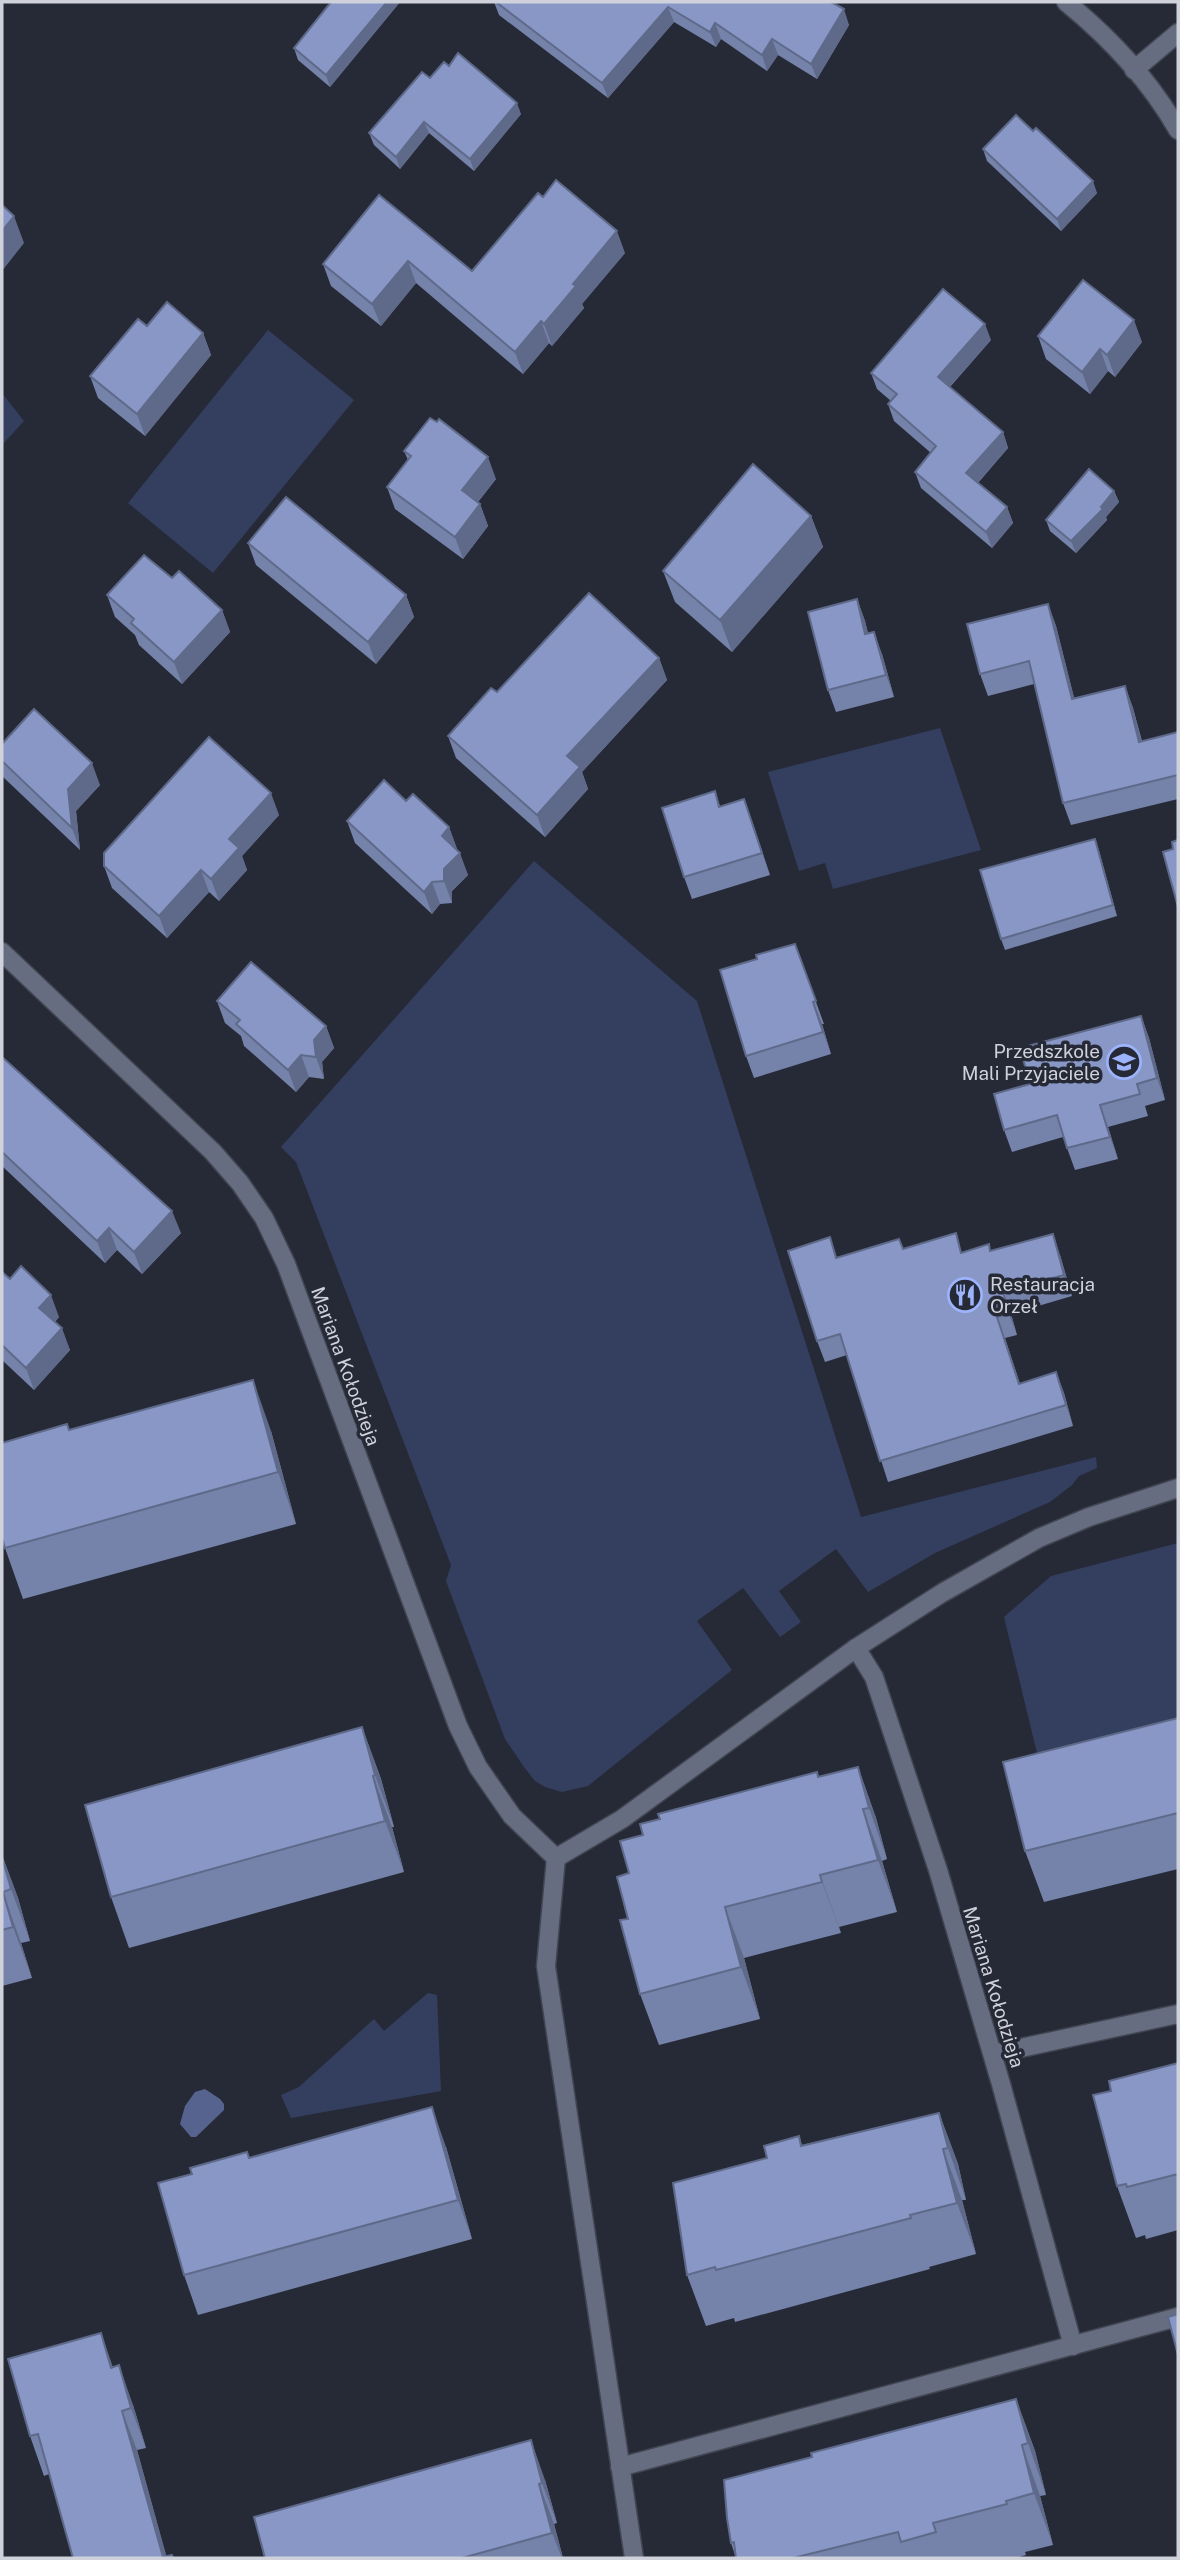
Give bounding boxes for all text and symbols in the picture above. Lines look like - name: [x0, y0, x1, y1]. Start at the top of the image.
- place label: Przedszkole Mali Przyjaciele: [962, 1040, 1100, 1084]
- school or university icon: Przedszkole Mali Przyjaciele: [1105, 1043, 1143, 1081]
- place label: Restauracja Orzeł: [990, 1273, 1095, 1317]
- restaurant icon: Restauracja Orzeł: [946, 1276, 984, 1314]
- street label: Mariana Kołodzieja: [307, 1284, 385, 1448]
- street label: Mariana Kołodzieja: [959, 1904, 1029, 2070]

